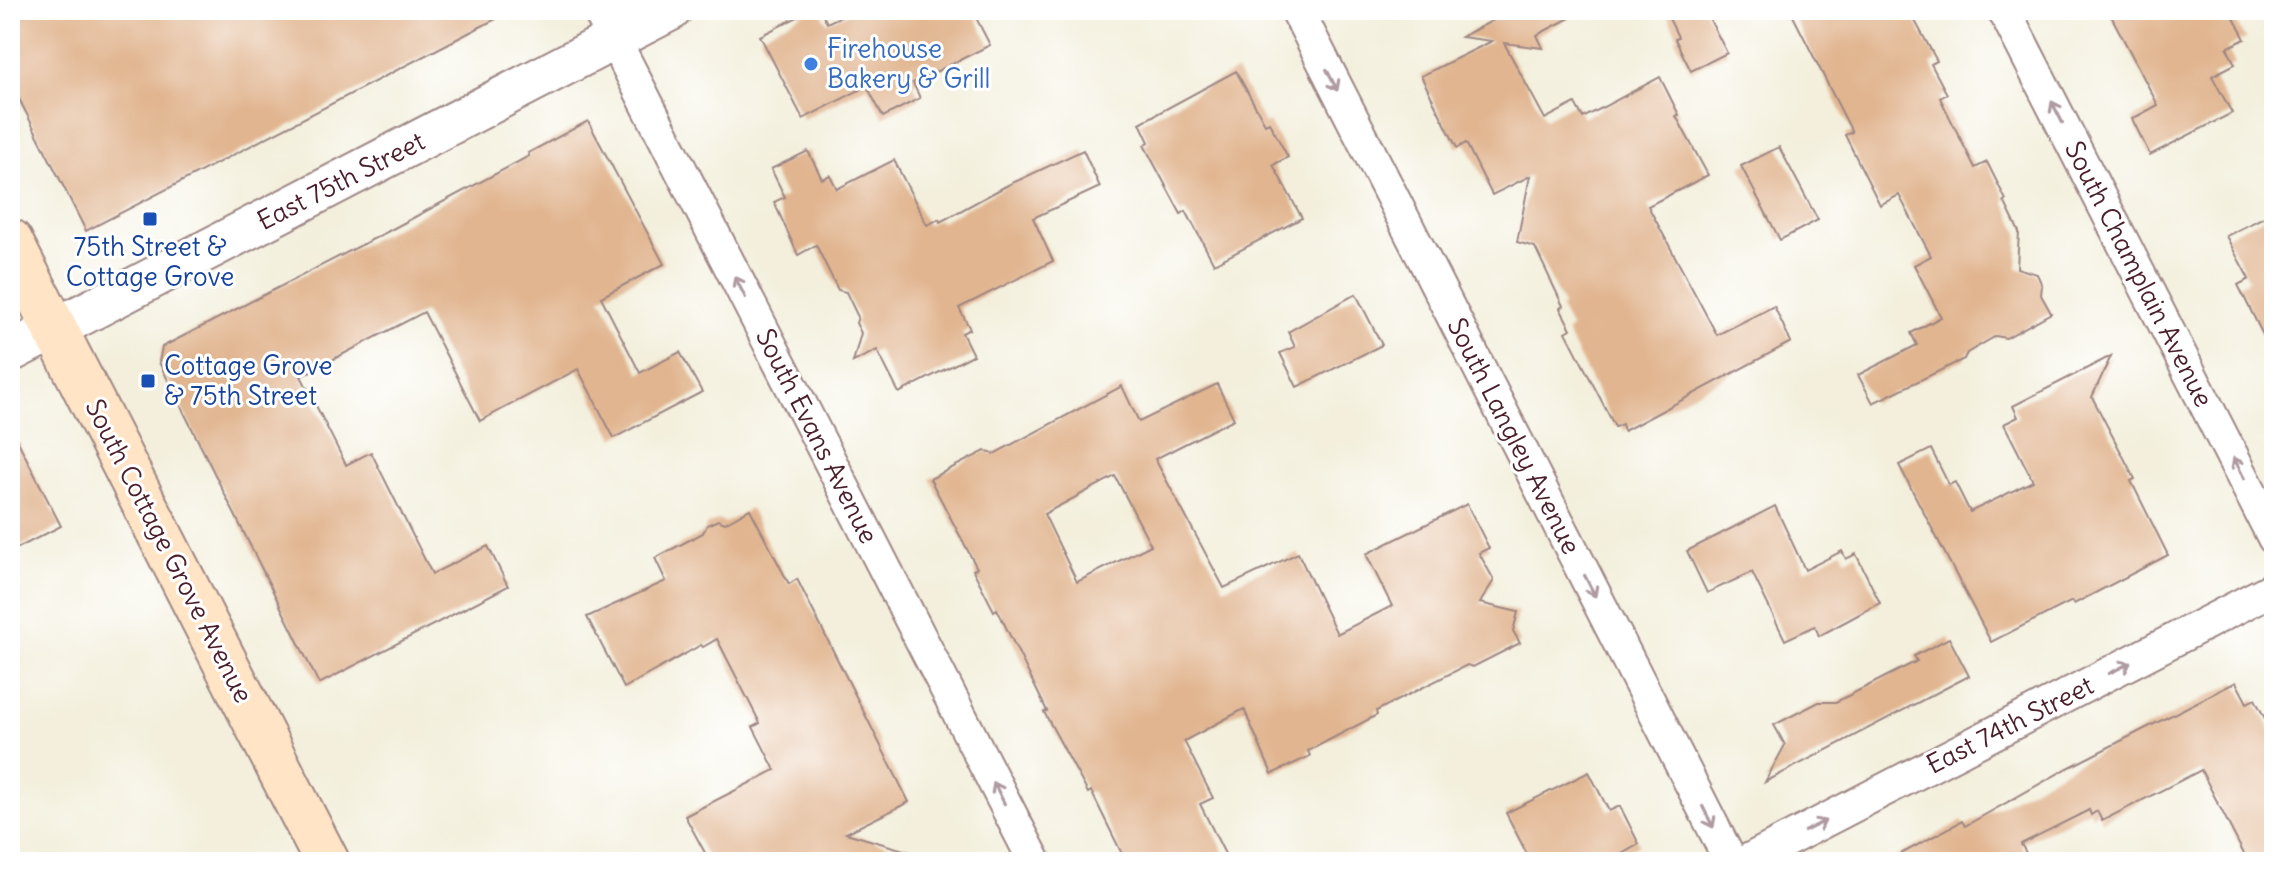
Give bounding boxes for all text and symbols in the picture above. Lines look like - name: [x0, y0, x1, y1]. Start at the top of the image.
- place label: Firehouse Bakery & Grill: [827, 32, 990, 95]
- marker: Firehouse Bakery & Grill: [802, 55, 820, 73]
- one-way arrow: [1325, 67, 1341, 91]
- one-way arrow: [2048, 101, 2064, 125]
- street label: East 75th Street: [252, 124, 430, 237]
- street label: South Champlain Avenue: [2058, 135, 2221, 412]
- marker: 75th Street & Cottage Grove: [141, 210, 159, 228]
- place label: 75th Street & Cottage Grove: [66, 230, 234, 293]
- one-way arrow: [732, 275, 748, 299]
- street label: South Langley Avenue: [1441, 312, 1588, 559]
- street label: South Evans Avenue: [749, 323, 886, 549]
- place label: Cottage Grove & 75th Street: [164, 349, 333, 412]
- marker: Cottage Grove & 75th Street: [139, 372, 157, 390]
- street label: South Cottage Grove Avenue: [78, 394, 260, 708]
- one-way arrow: [2230, 457, 2246, 481]
- one-way arrow: [1583, 573, 1598, 597]
- one-way arrow: [2108, 659, 2132, 675]
- street label: East 74th Street: [1921, 668, 2099, 781]
- one-way arrow: [991, 781, 1007, 805]
- one-way arrow: [1701, 805, 1716, 829]
- one-way arrow: [1802, 818, 1826, 834]

